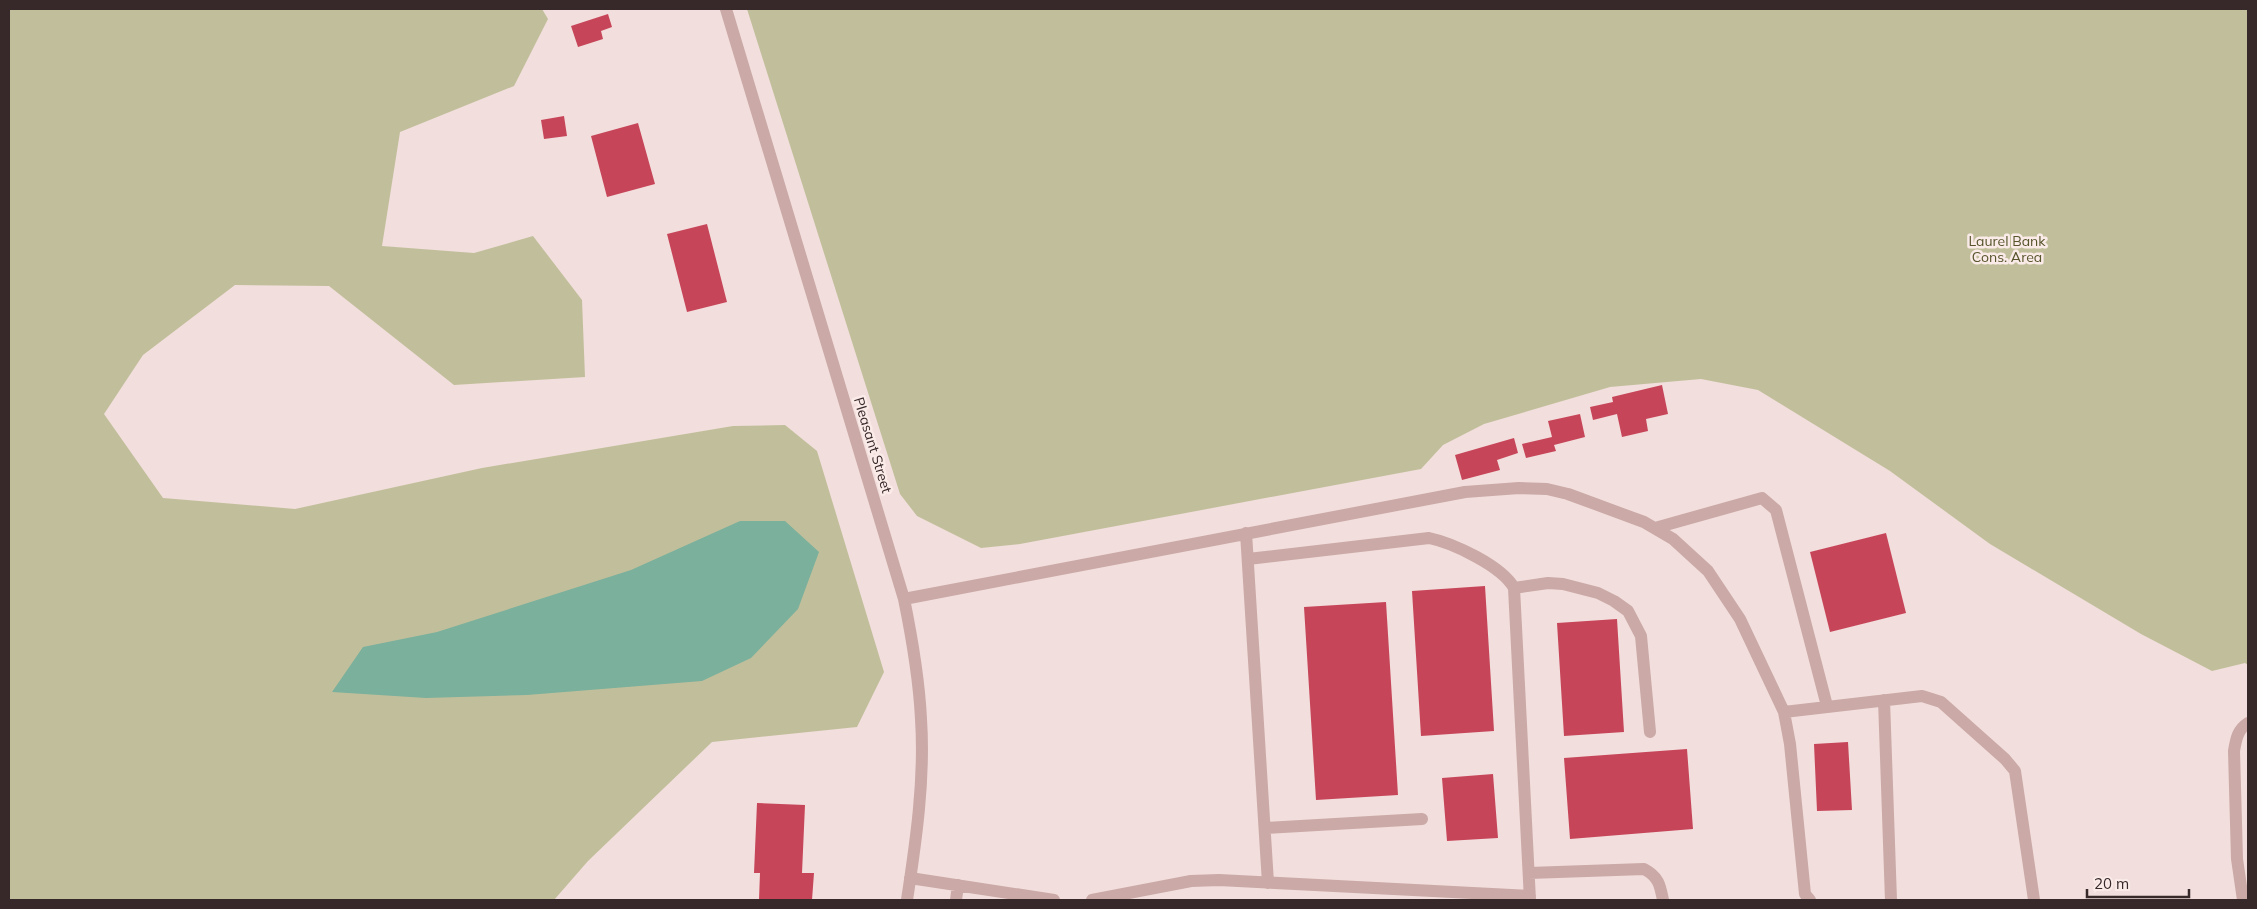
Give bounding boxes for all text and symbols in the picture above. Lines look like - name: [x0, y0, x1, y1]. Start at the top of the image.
- park label: Laurel Bank Cons. Area: [1968, 232, 2046, 266]
- street label: Pleasant Street: [850, 395, 896, 495]
- scale bar: [2087, 866, 2190, 898]
- text: 20 m: [2094, 874, 2129, 893]

